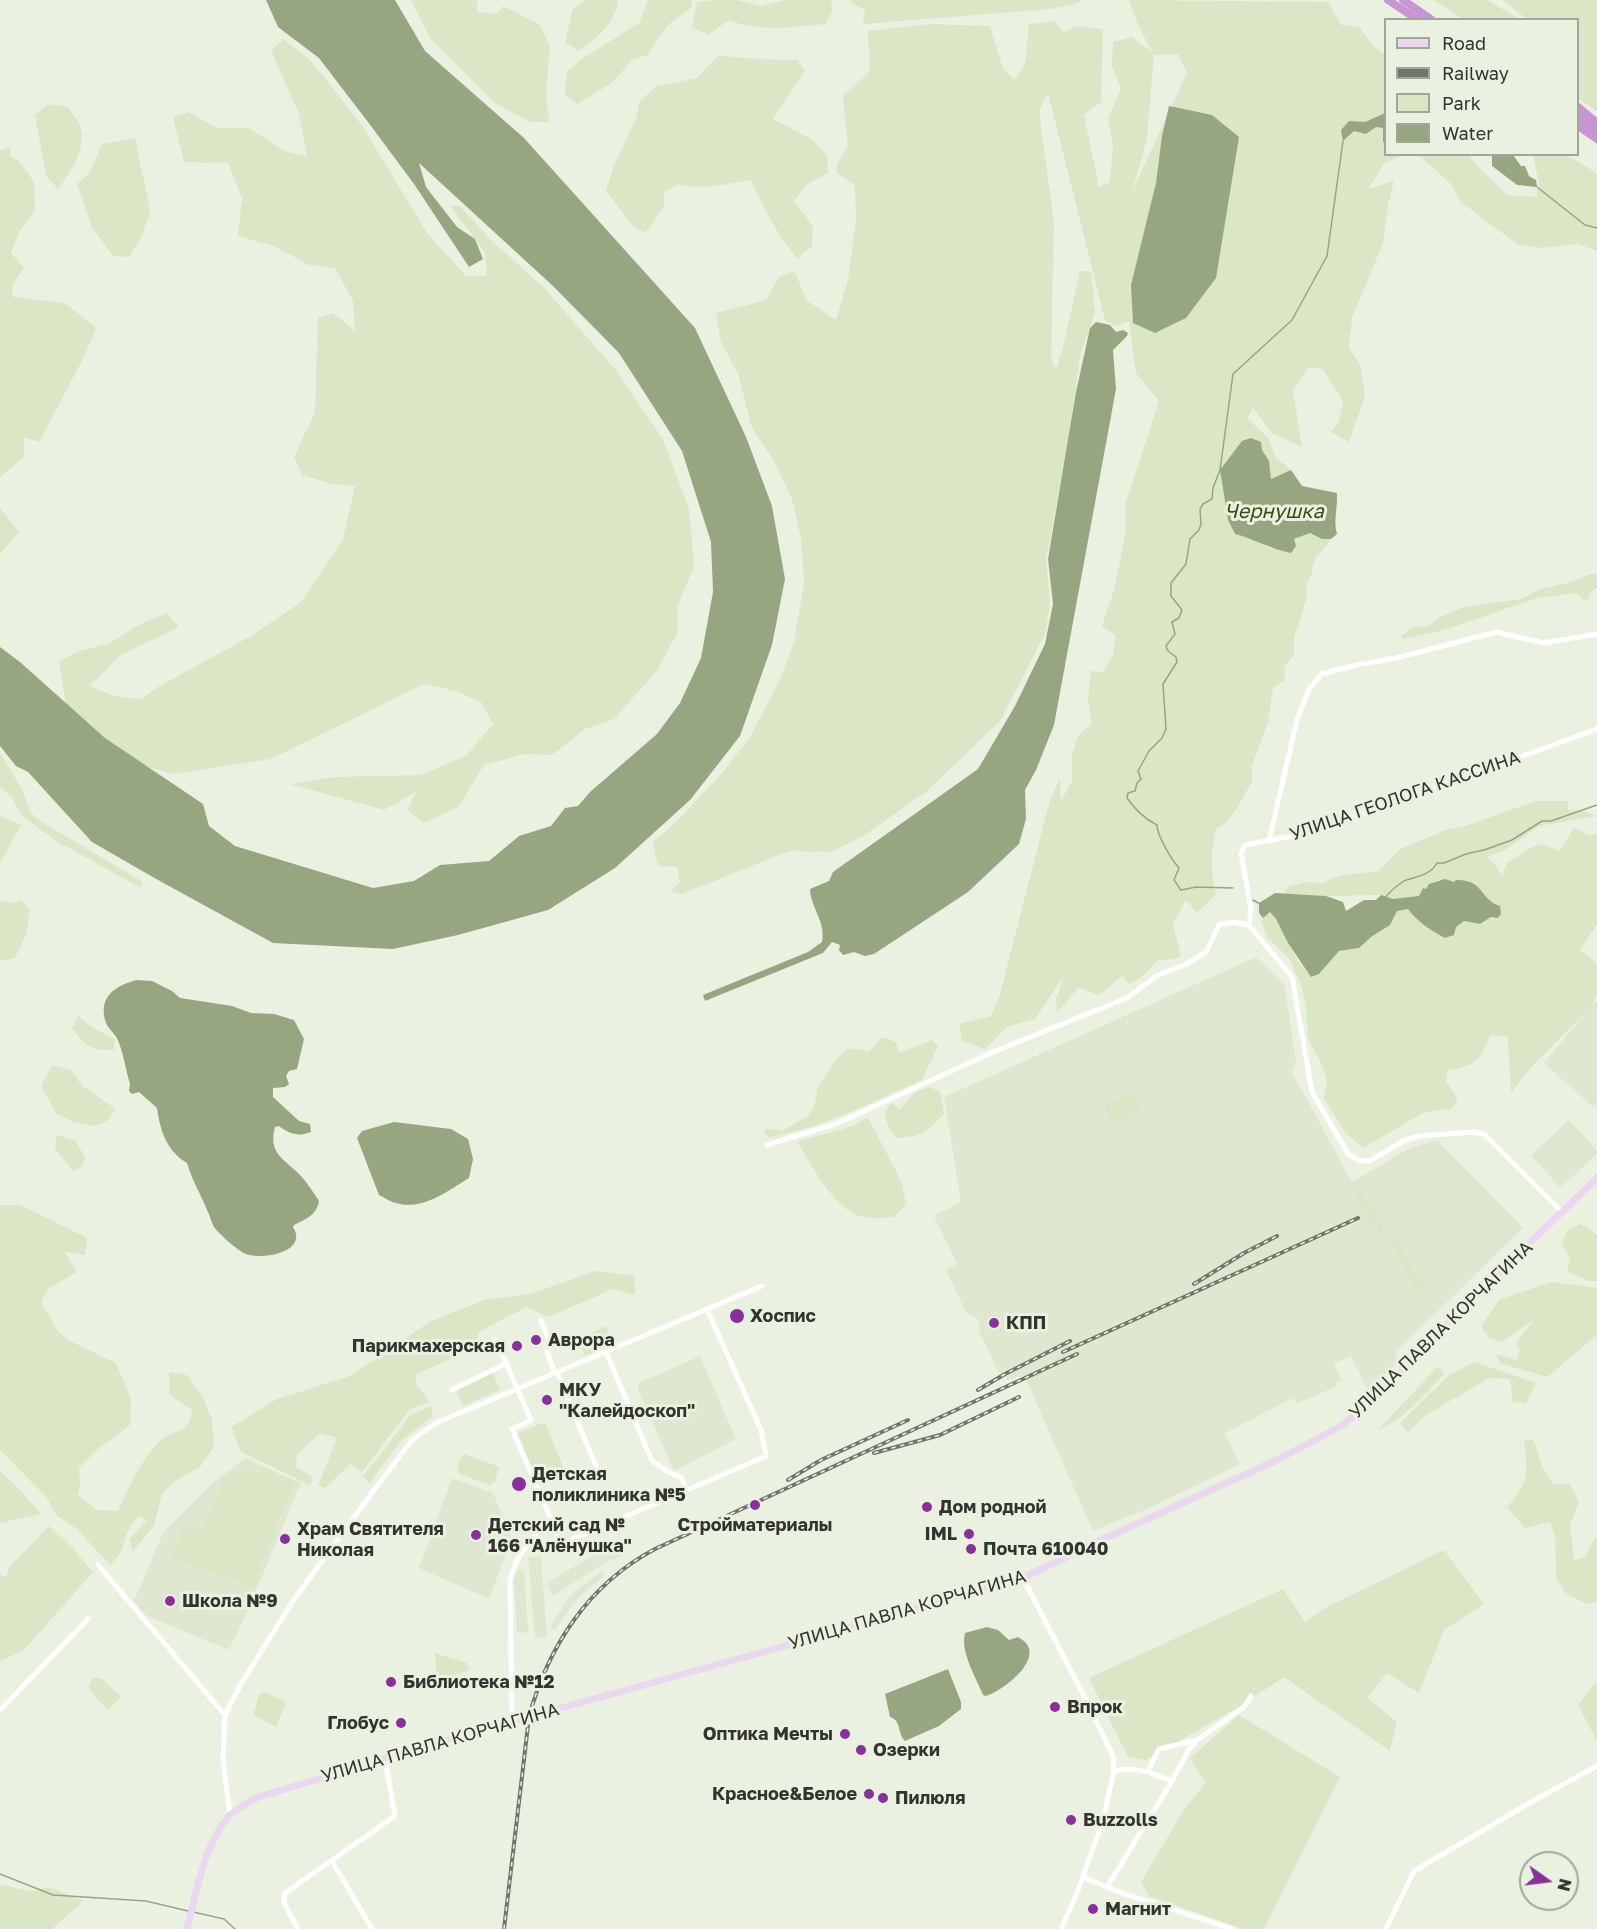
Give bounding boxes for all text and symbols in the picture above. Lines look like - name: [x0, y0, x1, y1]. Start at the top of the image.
- legend: [1384, 18, 1579, 156]
- text: Road: [1442, 32, 1486, 54]
- text: Railway: [1442, 62, 1509, 84]
- text: Park: [1442, 92, 1481, 114]
- text: Water: [1442, 122, 1493, 144]
- water label: Чернушка: [1224, 500, 1324, 524]
- street label: УЛИЦА ГЕОЛОГА КАССИНА: [1287, 746, 1523, 846]
- street label: УЛИЦА ПАВЛА КОРЧАГИНА: [1345, 1237, 1537, 1423]
- place label: Хоспис: [750, 1305, 816, 1327]
- marker: Хоспис: [728, 1307, 746, 1325]
- place label: КПП: [1006, 1312, 1046, 1334]
- marker: КПП: [987, 1316, 1001, 1330]
- place label: Аврора: [548, 1329, 615, 1351]
- marker: Аврора: [529, 1333, 543, 1347]
- place label: Парикмахерская: [352, 1335, 505, 1357]
- marker: Парикмахерская: [510, 1339, 524, 1353]
- place label: МКУ "Калейдоскоп": [559, 1379, 695, 1422]
- marker: МКУ "Калейдоскоп": [540, 1393, 554, 1407]
- place label: Детская поликлиника №5: [532, 1463, 686, 1506]
- marker: Детская поликлиника №5: [510, 1475, 528, 1493]
- place label: Дом родной: [939, 1496, 1047, 1518]
- marker: Стройматериалы: [748, 1498, 762, 1512]
- marker: Дом родной: [920, 1500, 934, 1514]
- place label: Детский сад № 166 "Алёнушка": [488, 1514, 632, 1556]
- place label: Стройматериалы: [678, 1514, 832, 1536]
- place label: Храм Святителя Николая: [297, 1518, 444, 1561]
- place label: IML: [925, 1523, 957, 1545]
- marker: IML: [962, 1527, 976, 1541]
- marker: Детский сад № 166 "Алёнушка": [469, 1528, 483, 1542]
- marker: Храм Святителя Николая: [278, 1532, 292, 1546]
- place label: Почта 610040: [983, 1538, 1109, 1560]
- marker: Почта 610040: [964, 1542, 978, 1556]
- street label: УЛИЦА ПАВЛА КОРЧАГИНА: [786, 1566, 1028, 1654]
- place label: Школа №9: [182, 1590, 278, 1612]
- marker: Школа №9: [163, 1594, 177, 1608]
- place label: Библиотека №12: [403, 1671, 554, 1693]
- marker: Библиотека №12: [384, 1675, 398, 1689]
- place label: Впрок: [1067, 1696, 1123, 1718]
- street label: УЛИЦА ПАВЛА КОРЧАГИНА: [319, 1699, 561, 1787]
- marker: Впрок: [1048, 1700, 1062, 1714]
- place label: Глобус: [327, 1712, 389, 1734]
- marker: Глобус: [394, 1716, 408, 1730]
- place label: Оптика Мечты: [703, 1723, 833, 1745]
- marker: Оптика Мечты: [838, 1727, 852, 1741]
- place label: Озерки: [873, 1739, 940, 1761]
- marker: Озерки: [854, 1743, 868, 1757]
- place label: Красное&Белое: [712, 1783, 857, 1805]
- marker: Красное&Белое: [862, 1787, 876, 1801]
- place label: Пилюля: [895, 1787, 965, 1809]
- marker: Пилюля: [876, 1791, 890, 1805]
- place label: Buzzolls: [1083, 1809, 1158, 1831]
- marker: Buzzolls: [1064, 1813, 1078, 1827]
- north arrow: [1519, 1851, 1579, 1911]
- text: N: [1553, 1877, 1576, 1893]
- place label: Магнит: [1105, 1898, 1171, 1920]
- marker: Магнит: [1086, 1902, 1100, 1916]

